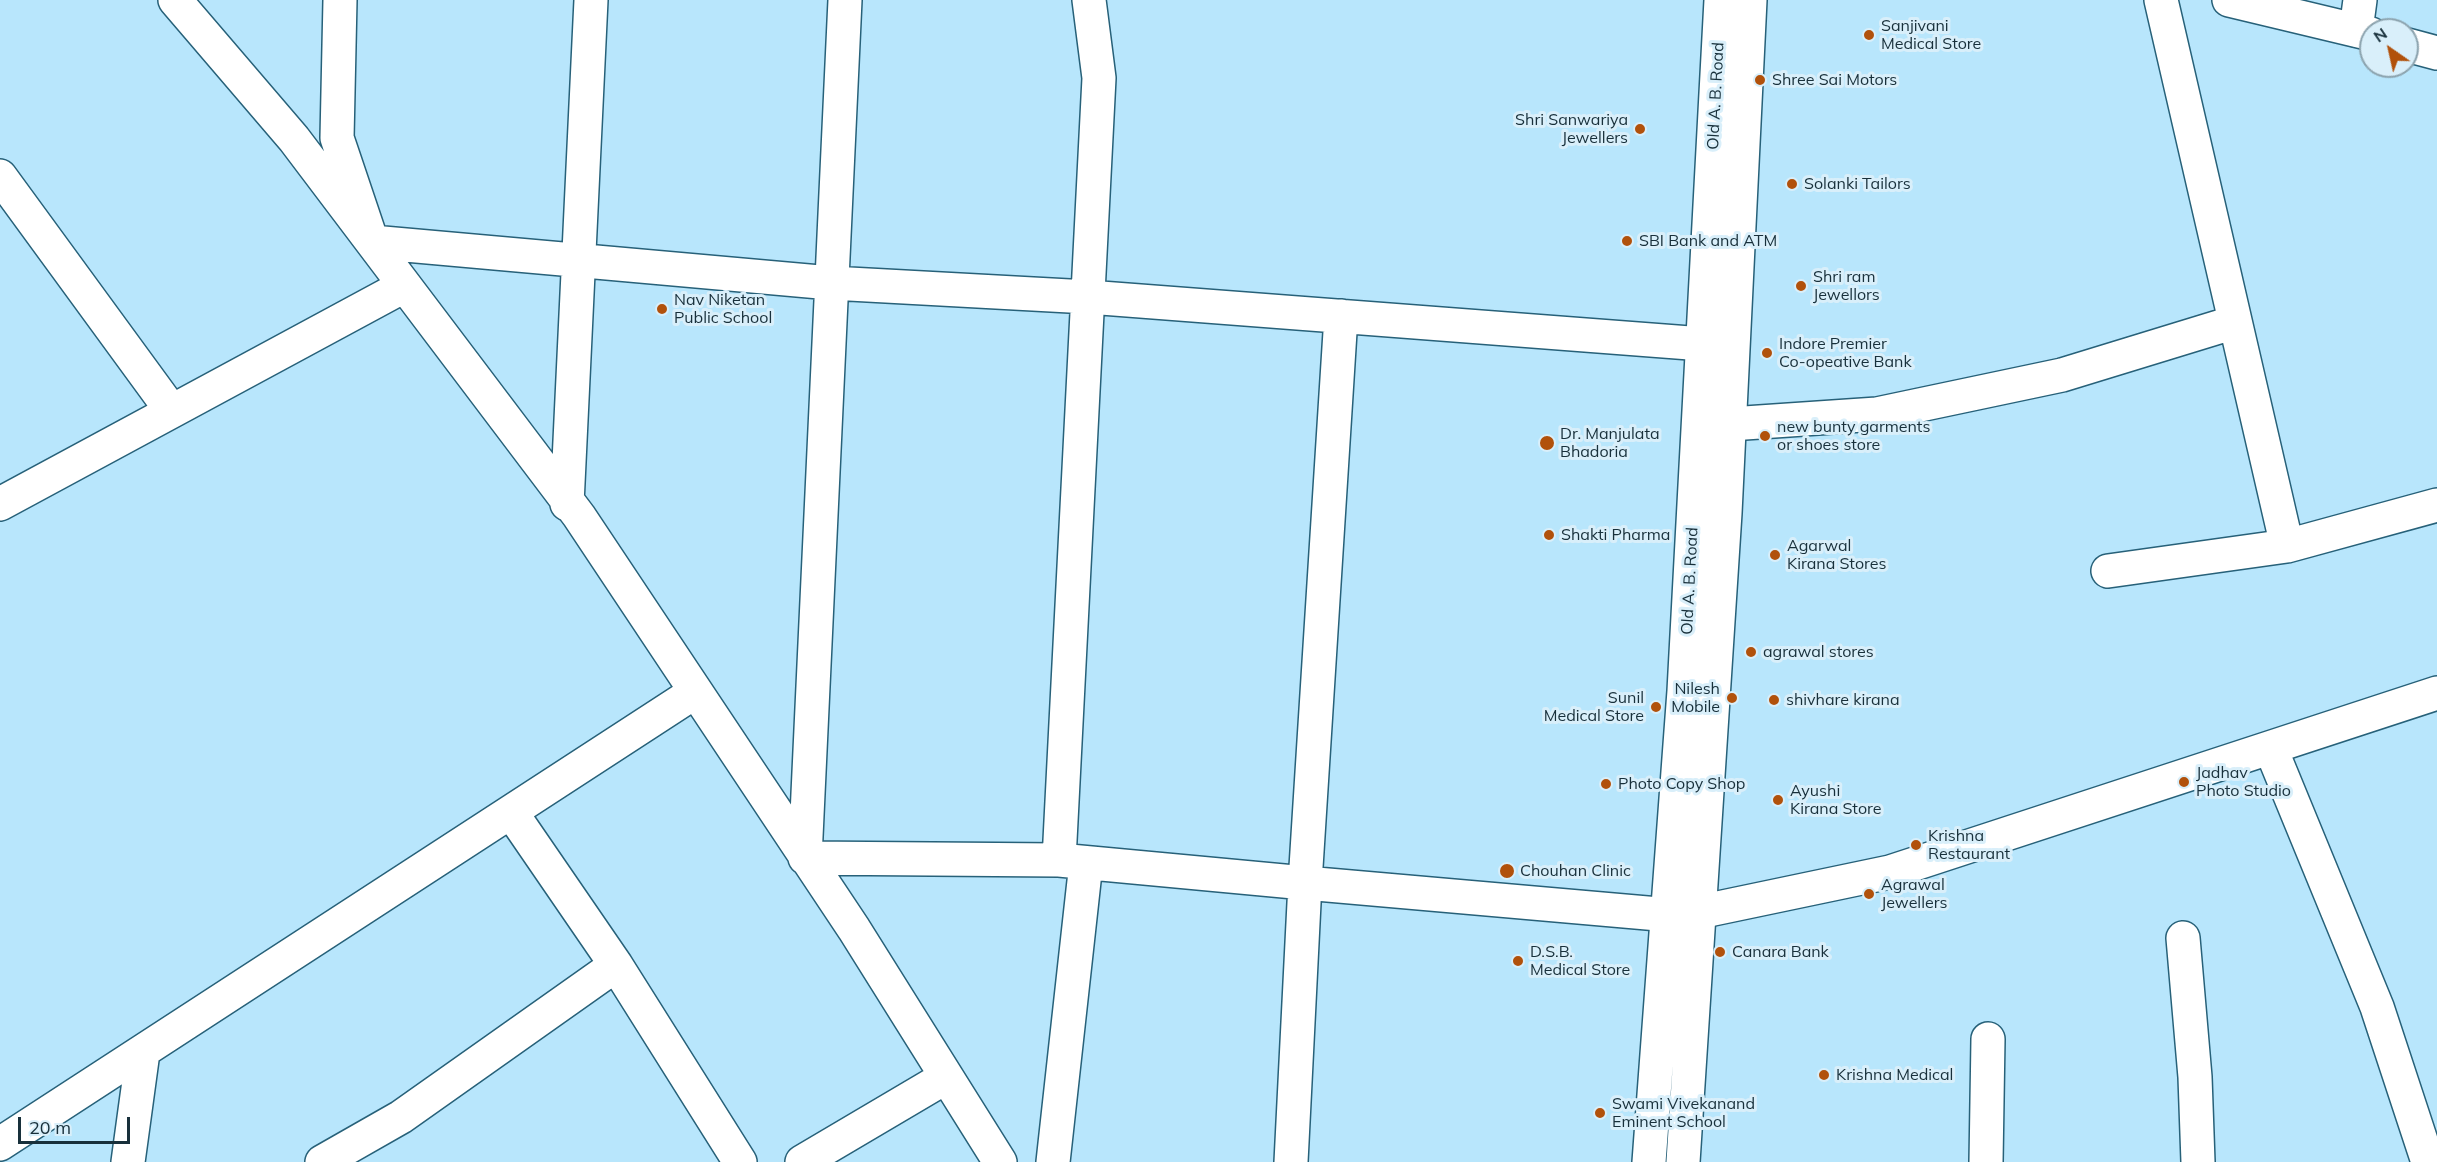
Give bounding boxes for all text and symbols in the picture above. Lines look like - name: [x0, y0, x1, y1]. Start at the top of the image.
- place label: Sanjivani Medical Store: [1881, 16, 1981, 54]
- north arrow: [2359, 18, 2419, 78]
- text: N: [2369, 23, 2391, 46]
- marker: Sanjivani Medical Store: [1862, 28, 1876, 42]
- street label: Old A. B. Road: [1704, 42, 1728, 150]
- place label: Shree Sai Motors: [1772, 70, 1897, 90]
- marker: Shree Sai Motors: [1753, 73, 1767, 87]
- place label: Shri Sanwariya Jewellers: [1515, 110, 1628, 148]
- marker: Shri Sanwariya Jewellers: [1633, 122, 1647, 136]
- place label: Solanki Tailors: [1804, 174, 1911, 194]
- marker: Solanki Tailors: [1785, 177, 1799, 191]
- place label: SBI Bank and ATM: [1639, 231, 1777, 251]
- marker: SBI Bank and ATM: [1620, 234, 1634, 248]
- place label: Shri ram Jewellors: [1813, 267, 1880, 305]
- marker: Shri ram Jewellors: [1794, 279, 1808, 293]
- place label: Nav Niketan Public School: [674, 290, 772, 328]
- marker: Nav Niketan Public School: [655, 302, 669, 316]
- place label: Indore Premier Co-opeative Bank: [1779, 334, 1912, 372]
- marker: Indore Premier Co-opeative Bank: [1760, 346, 1774, 360]
- place label: new bunty garments or shoes store: [1777, 417, 1930, 455]
- place label: Dr. Manjulata Bhadoria: [1560, 424, 1660, 462]
- marker: new bunty garments or shoes store: [1758, 429, 1772, 443]
- marker: Dr. Manjulata Bhadoria: [1538, 434, 1556, 452]
- place label: Shakti Pharma: [1561, 525, 1670, 545]
- street label: Old A. B. Road: [1678, 527, 1702, 635]
- marker: Shakti Pharma: [1542, 528, 1556, 542]
- place label: Agarwal Kirana Stores: [1787, 536, 1886, 574]
- marker: Agarwal Kirana Stores: [1768, 548, 1782, 562]
- place label: agrawal stores: [1763, 642, 1874, 662]
- marker: agrawal stores: [1744, 645, 1758, 659]
- place label: Nilesh Mobile: [1671, 679, 1720, 717]
- place label: Sunil Medical Store: [1544, 688, 1644, 726]
- place label: shivhare kirana: [1786, 690, 1900, 710]
- marker: Nilesh Mobile: [1725, 691, 1739, 705]
- marker: shivhare kirana: [1767, 693, 1781, 707]
- marker: Sunil Medical Store: [1649, 700, 1663, 714]
- place label: Jadhav Photo Studio: [2196, 763, 2291, 801]
- place label: Photo Copy Shop: [1618, 774, 1745, 794]
- marker: Jadhav Photo Studio: [2177, 775, 2191, 789]
- marker: Photo Copy Shop: [1599, 777, 1613, 791]
- place label: Ayushi Kirana Store: [1790, 781, 1881, 819]
- marker: Ayushi Kirana Store: [1771, 793, 1785, 807]
- place label: Krishna Restaurant: [1928, 826, 2010, 864]
- marker: Krishna Restaurant: [1909, 838, 1923, 852]
- place label: Chouhan Clinic: [1520, 861, 1631, 881]
- marker: Chouhan Clinic: [1498, 862, 1516, 880]
- place label: Agrawal Jewellers: [1881, 875, 1947, 913]
- marker: Agrawal Jewellers: [1862, 887, 1876, 901]
- place label: D.S.B. Medical Store: [1530, 942, 1630, 980]
- place label: Canara Bank: [1732, 942, 1829, 962]
- marker: Canara Bank: [1713, 945, 1727, 959]
- marker: D.S.B. Medical Store: [1511, 954, 1525, 968]
- place label: Krishna Medical: [1836, 1065, 1953, 1085]
- marker: Krishna Medical: [1817, 1068, 1831, 1082]
- place label: Swami Vivekanand Eminent School: [1612, 1094, 1755, 1132]
- scale bar: [21, 1105, 134, 1143]
- marker: Swami Vivekanand Eminent School: [1593, 1106, 1607, 1120]
- text: 20 m: [29, 1116, 71, 1139]

